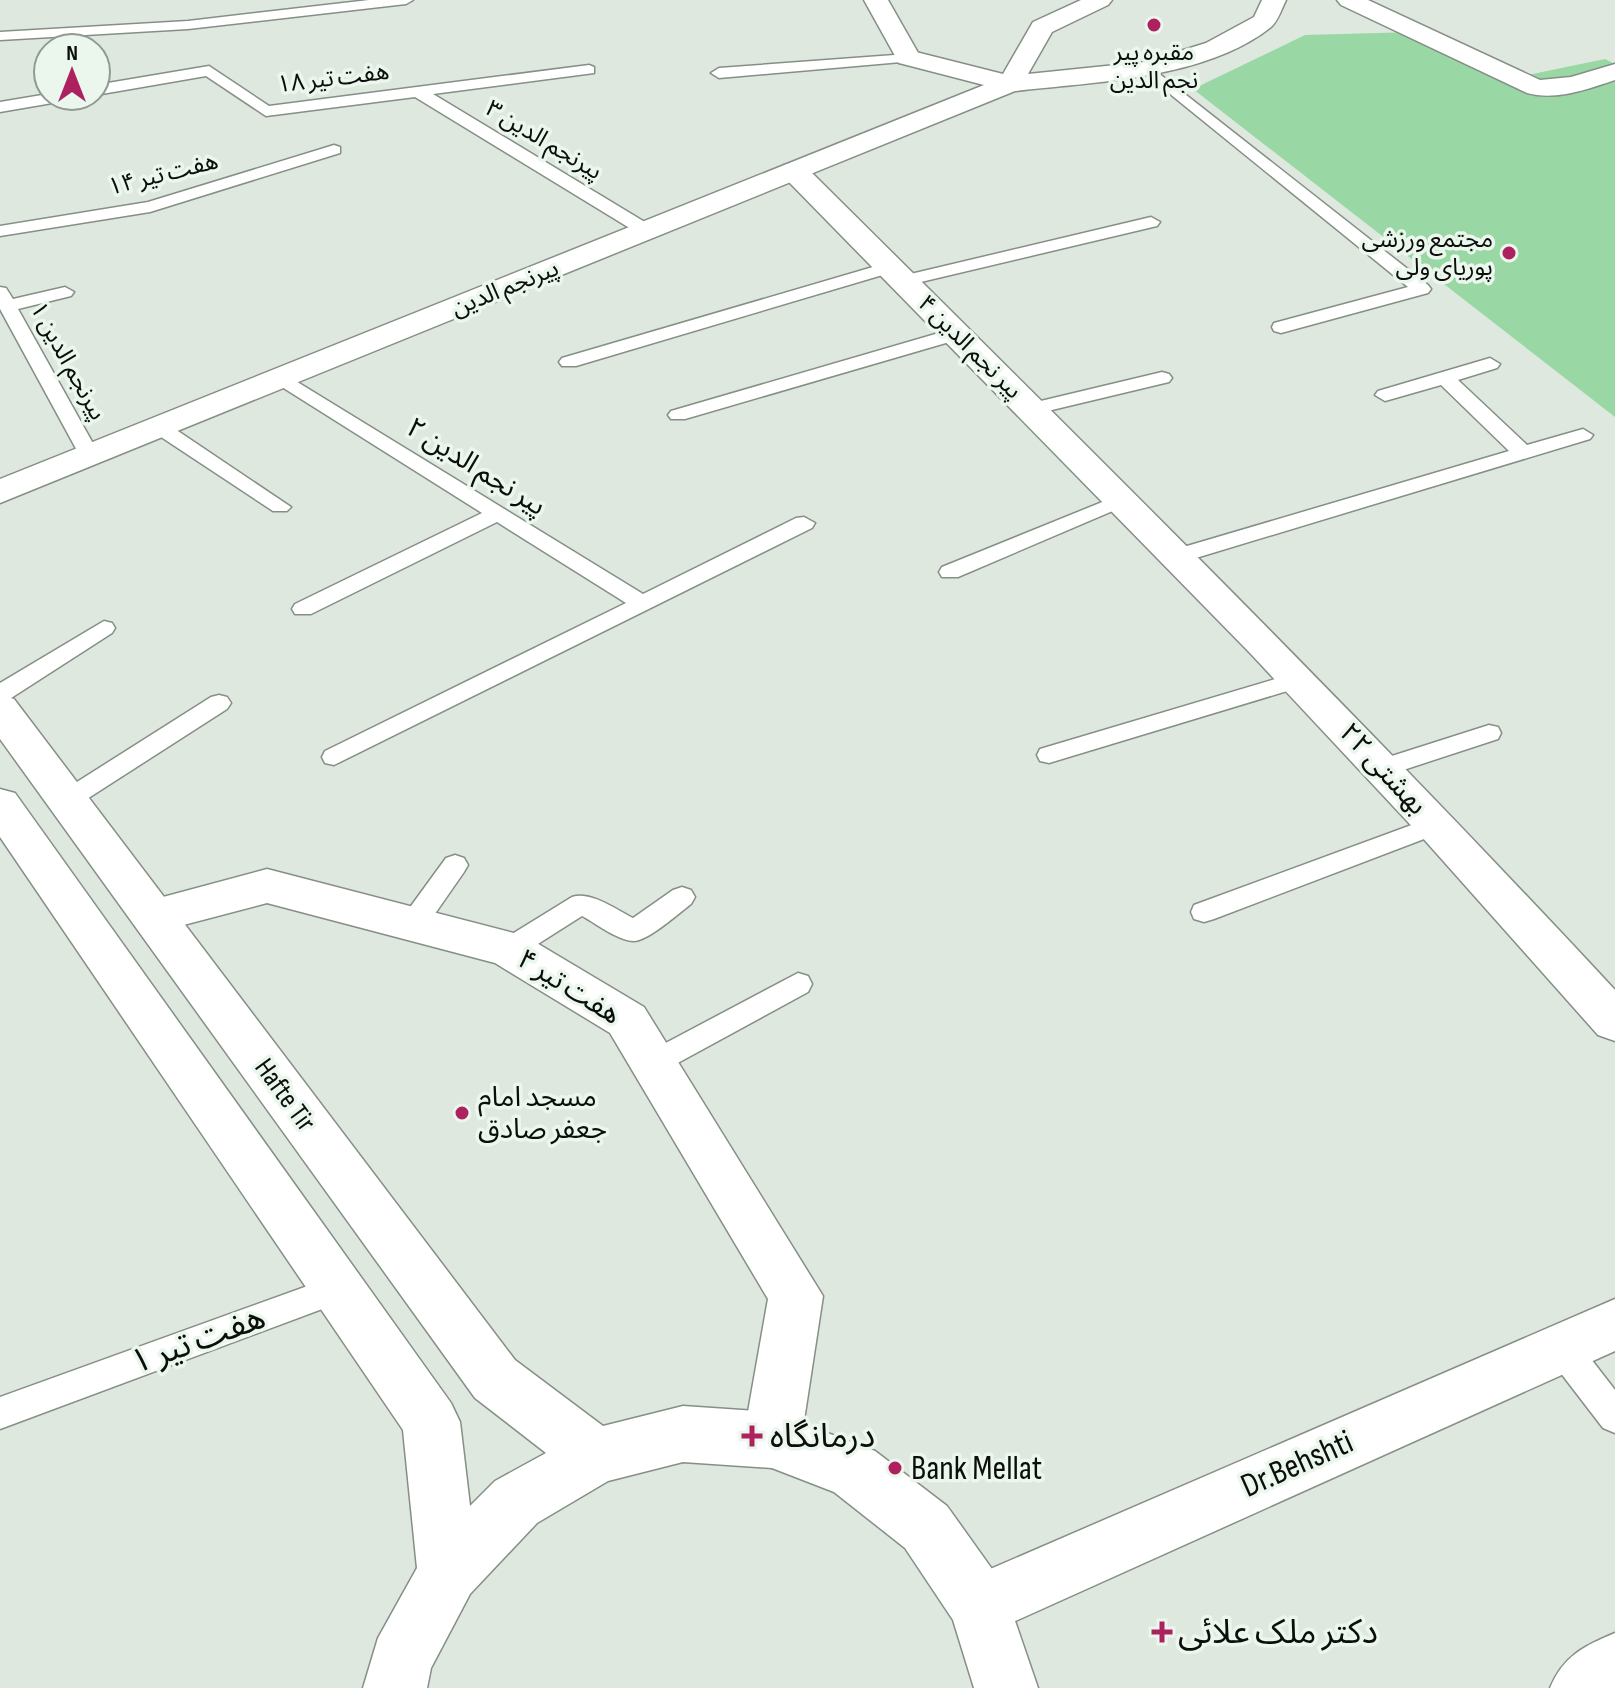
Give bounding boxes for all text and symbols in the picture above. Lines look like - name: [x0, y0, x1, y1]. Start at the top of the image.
- marker: مقبره پیر نجم الدین: [1145, 16, 1163, 34]
- north arrow: [32, 32, 112, 112]
- place label: مقبره پیر نجم الدین: [1110, 38, 1198, 97]
- text: N: [66, 40, 78, 67]
- street label: هفت تیر ۱۸: [275, 57, 391, 99]
- street label: پیرنجم الدین ۳: [479, 94, 608, 188]
- street label: هفت تیر ۱۴: [105, 146, 221, 202]
- place label: مجتمع ورزشی پوریای ولی: [1362, 225, 1493, 282]
- marker: مجتمع ورزشی پوریای ولی: [1500, 244, 1518, 262]
- street label: پیرنجم الدین: [447, 253, 564, 325]
- street label: پیر نجم الدین ۴: [910, 289, 1028, 407]
- street label: پیرنجم الدین ۱: [22, 297, 112, 426]
- street label: پیر نجم الدین ۲: [398, 411, 552, 526]
- street label: بهشتی ۲۲: [1332, 716, 1434, 822]
- street label: هفت تیر ۴: [511, 942, 627, 1032]
- street label: Hafte Tir: [248, 1052, 322, 1138]
- place label: مسجد امام جعفر صادق: [478, 1081, 607, 1146]
- marker: مسجد امام جعفر صادق: [453, 1104, 471, 1122]
- street label: هفت تیر ۱: [125, 1297, 271, 1383]
- place label: درمانگاه: [770, 1416, 875, 1457]
- street label: Dr.Behshti: [1235, 1421, 1359, 1507]
- marker: درمانگاه: [741, 1425, 763, 1447]
- place label: Bank Mellat: [911, 1448, 1042, 1489]
- marker: Bank Mellat: [886, 1459, 904, 1477]
- place label: دکتر ملک علائی: [1178, 1612, 1378, 1653]
- marker: دکتر ملک علائی: [1153, 1623, 1171, 1641]

